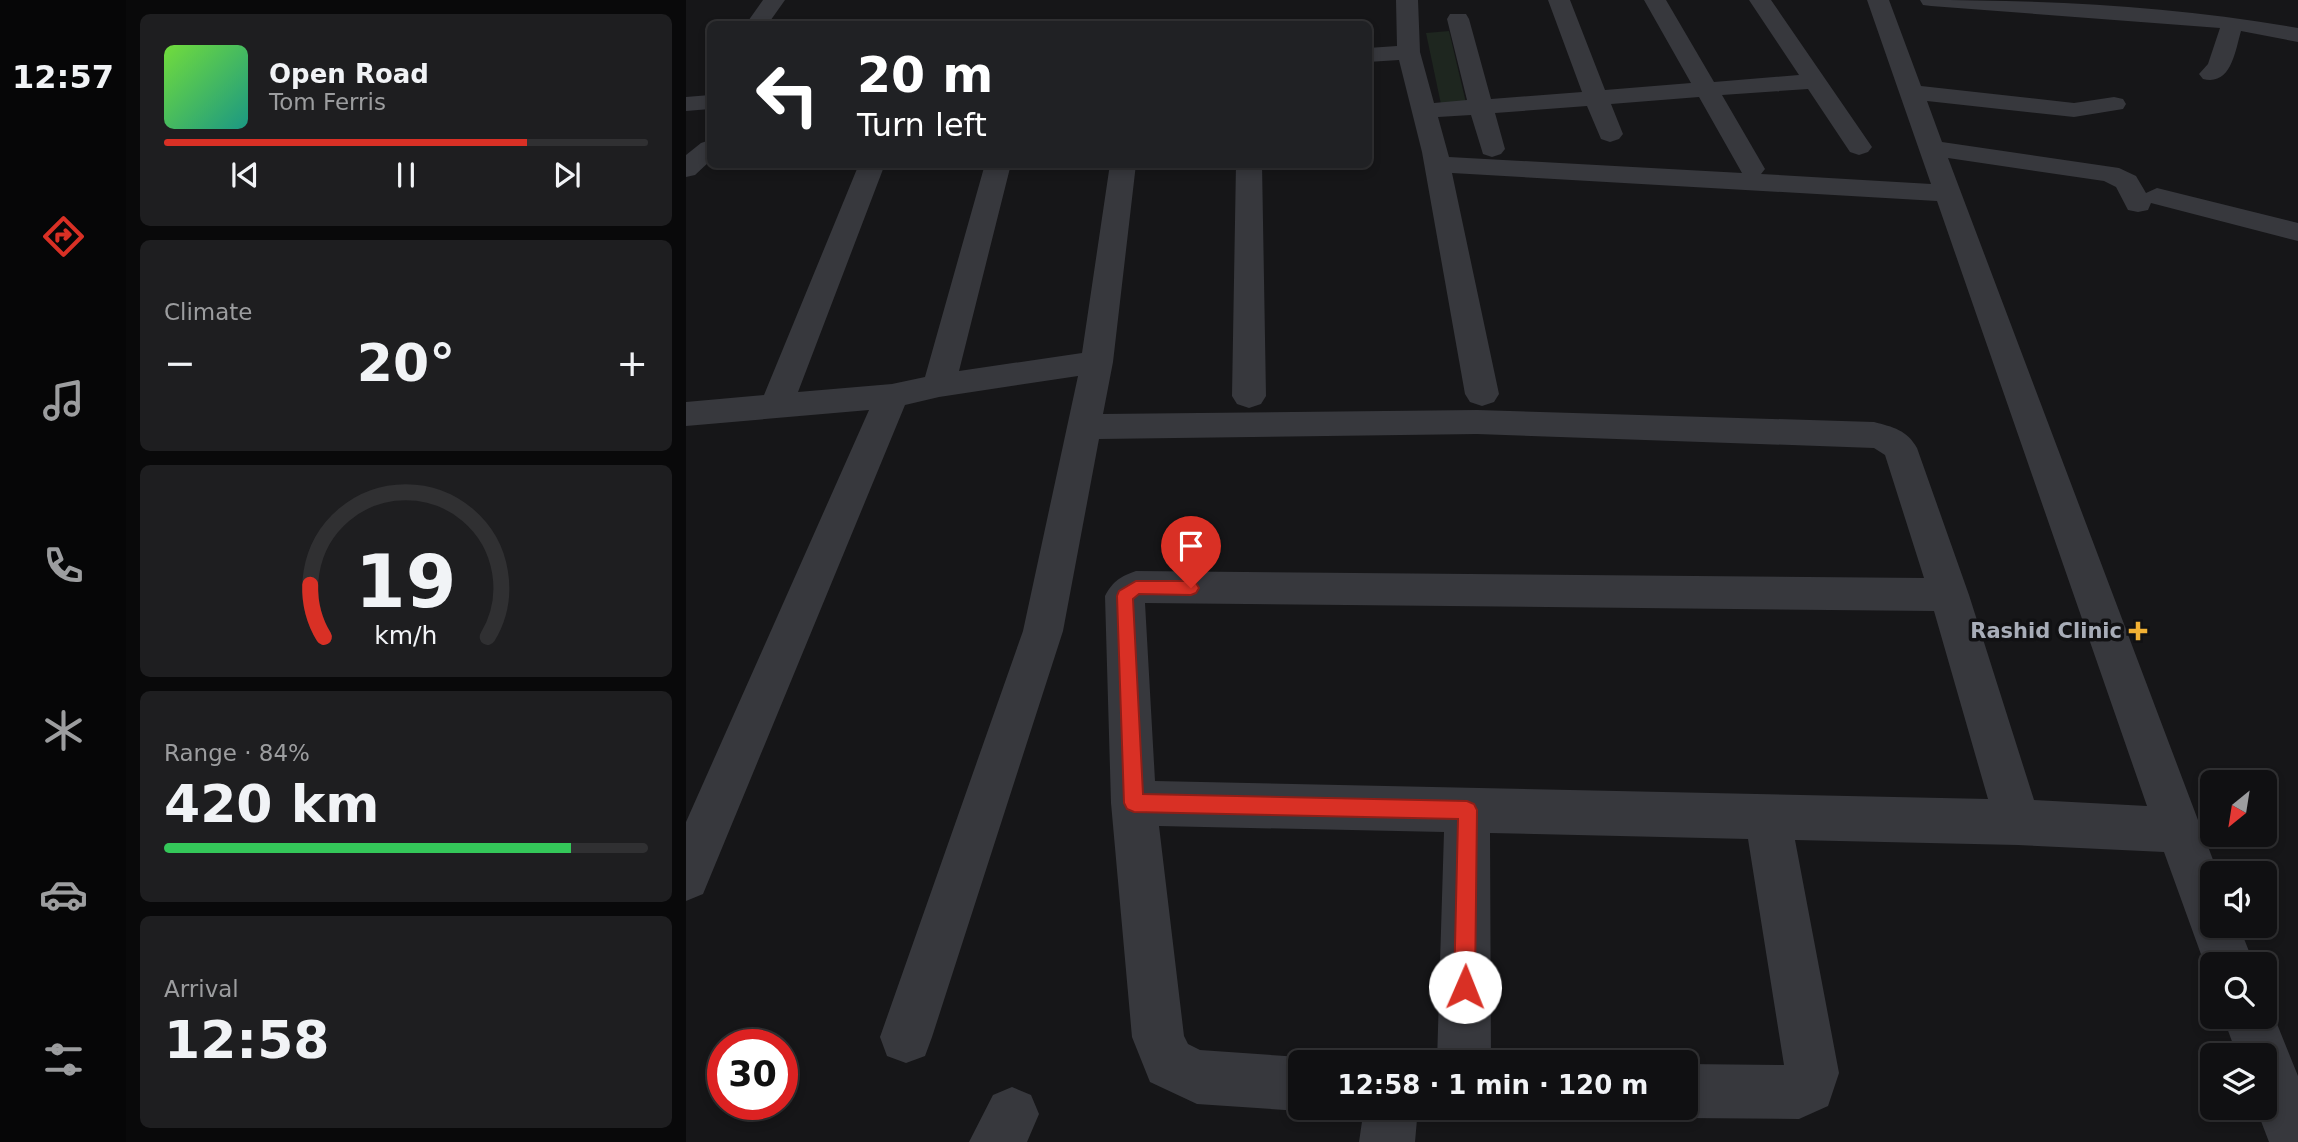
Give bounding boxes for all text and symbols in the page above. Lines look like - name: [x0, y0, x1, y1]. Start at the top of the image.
- text: 20 m: [857, 47, 993, 104]
- icon: left: [742, 49, 833, 140]
- text: 12:57: [12, 58, 114, 96]
- text: Open Road: [269, 59, 429, 89]
- text: Tom Ferris: [269, 89, 386, 115]
- text: Turn left: [857, 106, 987, 144]
- icon: previous: [226, 156, 264, 194]
- icon: pause: [387, 156, 425, 194]
- icon: next: [548, 156, 586, 194]
- icon: directions: [39, 212, 88, 261]
- text: Climate: [164, 299, 253, 325]
- text: 20°: [357, 333, 455, 393]
- text: −: [164, 341, 196, 385]
- text: +: [616, 341, 648, 385]
- icon: music: [39, 376, 88, 425]
- pin: [1161, 516, 1221, 588]
- icon: arrive: [1172, 527, 1210, 565]
- text: 19: [355, 539, 457, 624]
- icon: phone: [39, 541, 88, 590]
- place label: Rashid Clinic: [1970, 619, 2122, 643]
- text: km/h: [374, 621, 438, 650]
- marker: Rashid Clinic: [2128, 621, 2148, 641]
- icon: climate: [39, 706, 88, 755]
- text: Range · 84%: [164, 740, 310, 766]
- north arrow: [2200, 770, 2277, 847]
- map controls: [2200, 770, 2277, 1120]
- text: 420 km: [164, 774, 379, 834]
- button: sound: [2200, 861, 2277, 938]
- icon: car: [39, 870, 88, 919]
- position arrow: [1428, 950, 1502, 1024]
- button: search: [2200, 952, 2277, 1029]
- text: Arrival: [164, 976, 239, 1002]
- text: 12:58: [164, 1010, 330, 1070]
- speed limit sign: 30: [707, 1029, 798, 1120]
- icon: filters: [39, 1035, 88, 1084]
- button: layers: [2200, 1043, 2277, 1120]
- text: 12:58 · 1 min · 120 m: [1338, 1070, 1648, 1100]

